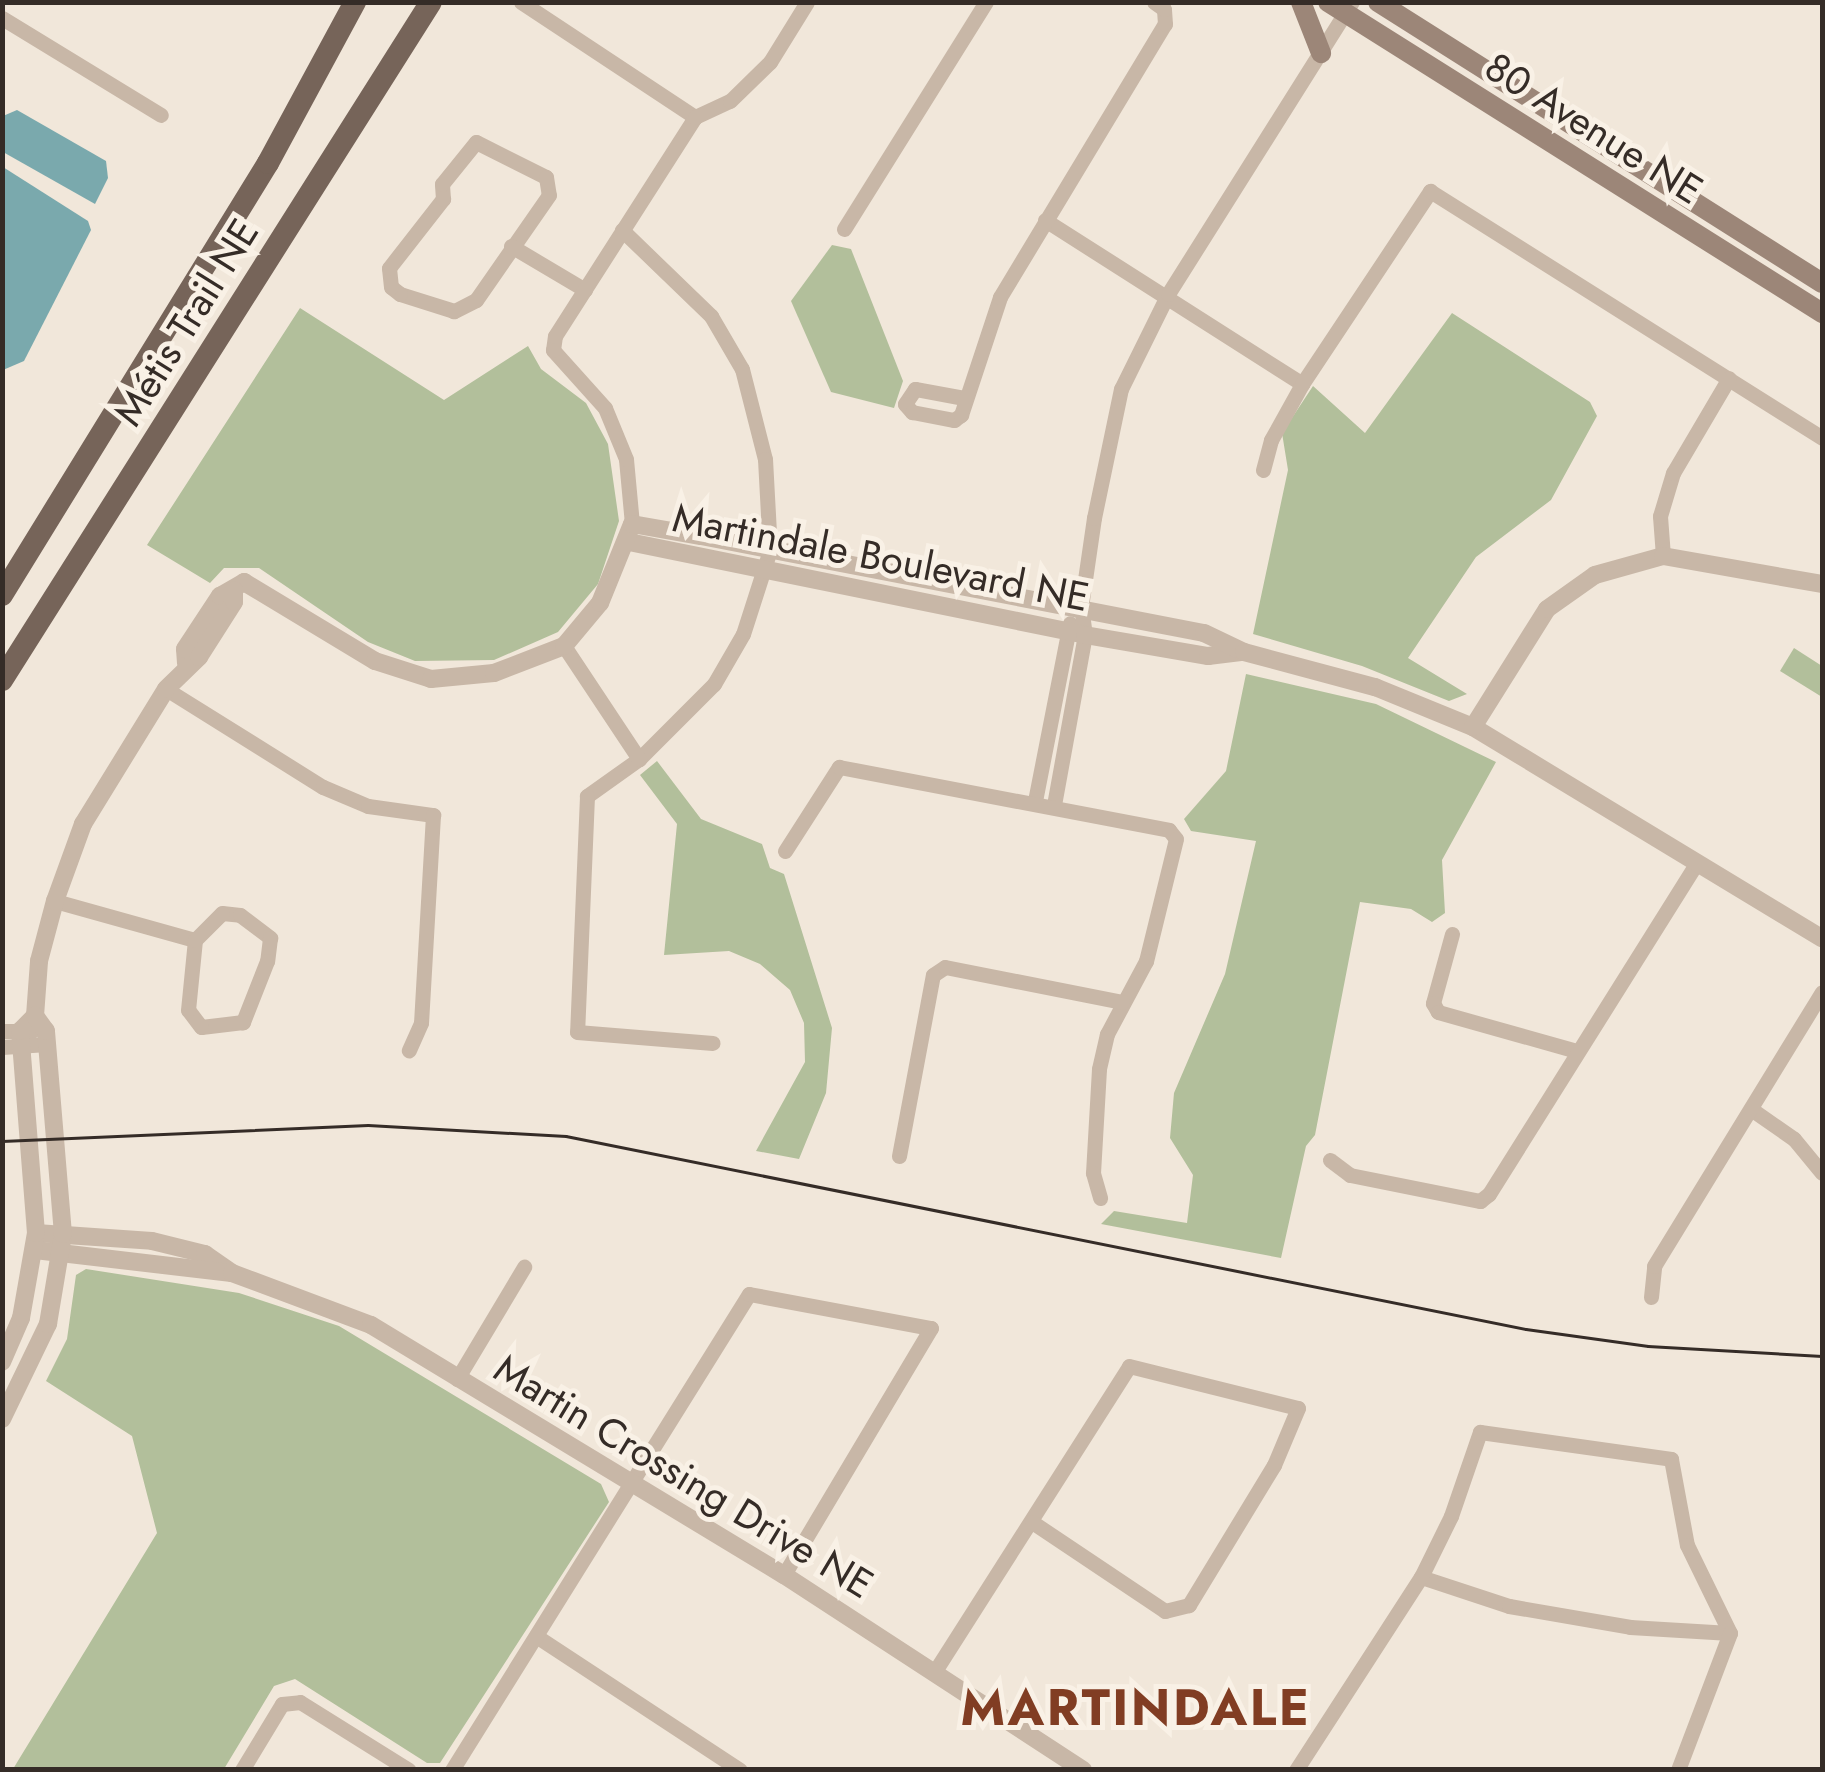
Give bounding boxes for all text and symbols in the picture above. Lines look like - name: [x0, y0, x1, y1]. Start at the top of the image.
- street label: 80 Avenue NE: [1476, 42, 1712, 214]
- street label: Métis Trail NE: [104, 210, 268, 434]
- street label: Martindale Boulevard NE: [669, 493, 1093, 621]
- street label: Martin Crossing Drive NE: [486, 1344, 882, 1608]
- district label: MARTINDALE: [961, 1678, 1311, 1738]

